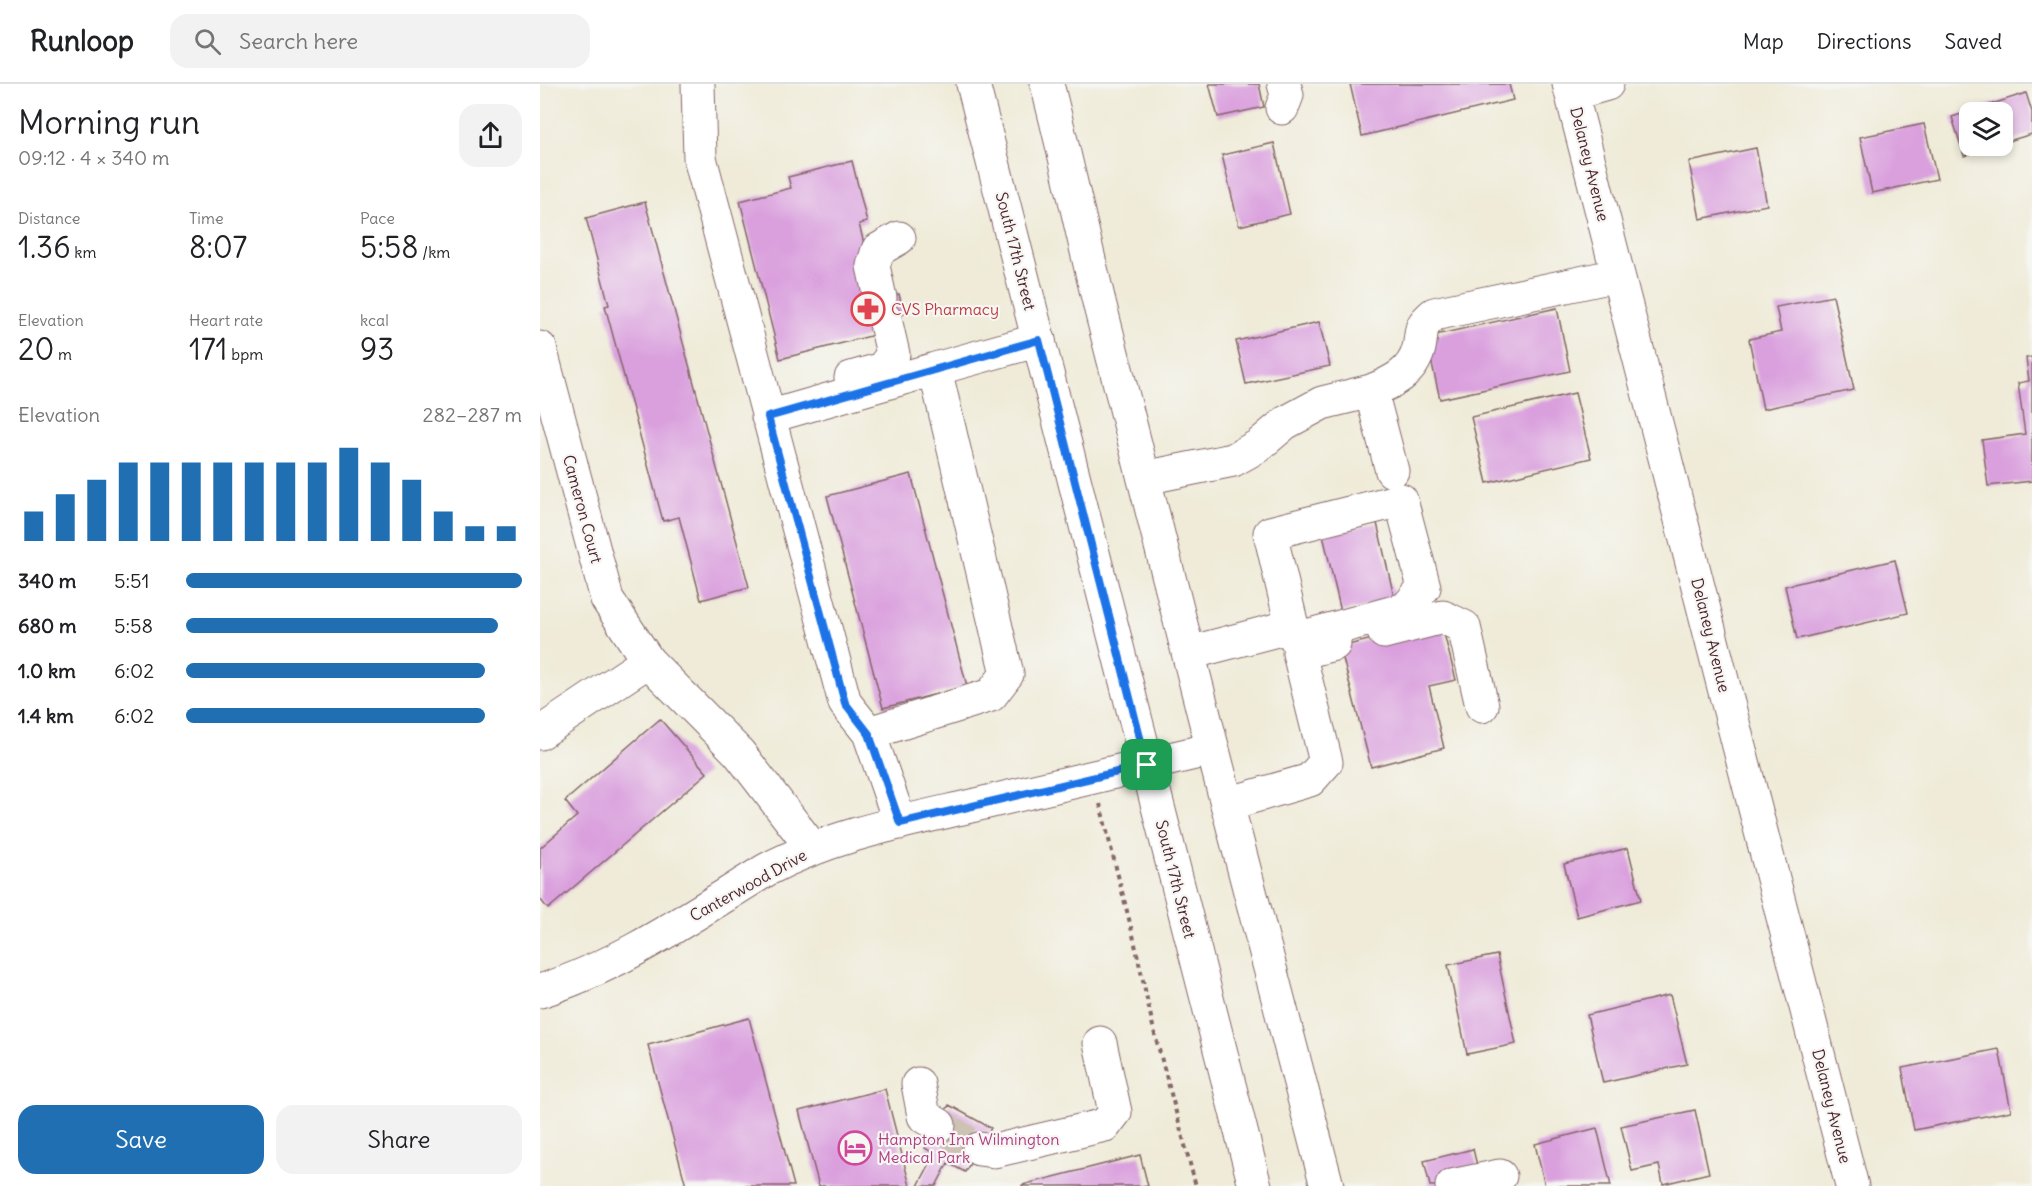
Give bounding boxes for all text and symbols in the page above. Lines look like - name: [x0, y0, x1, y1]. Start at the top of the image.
- search box: [170, 14, 590, 68]
- text: Runloop: [30, 23, 134, 59]
- icon: search: [191, 25, 224, 58]
- text: Search here: [239, 27, 358, 55]
- text: Map: [1743, 28, 1784, 55]
- text: Directions: [1817, 28, 1911, 55]
- text: Saved: [1944, 28, 2002, 55]
- text: Morning run: [18, 101, 200, 143]
- map controls: [1959, 102, 2013, 156]
- button: layers: [1959, 102, 2013, 156]
- button: share: [459, 104, 522, 167]
- street label: Delaney Avenue: [1566, 105, 1614, 223]
- text: 09:12 · 4 × 340 m: [18, 145, 170, 170]
- street label: South 17th Street: [992, 190, 1040, 313]
- text: Distance: [18, 208, 80, 228]
- text: Time: [189, 208, 224, 228]
- text: Pace: [360, 208, 395, 228]
- text: 1.36: [18, 228, 70, 266]
- text: 8:07: [189, 228, 247, 266]
- text: 5:58: [360, 228, 419, 266]
- text: km: [70, 242, 97, 262]
- text: /km: [419, 242, 450, 262]
- pharmacy icon: CVS Pharmacy: [850, 291, 886, 327]
- place label: CVS Pharmacy: [891, 299, 999, 319]
- text: Elevation: [18, 310, 84, 330]
- text: Heart rate: [189, 310, 263, 330]
- text: kcal: [360, 310, 389, 330]
- text: 20: [18, 330, 54, 368]
- text: 171: [189, 330, 228, 368]
- text: 93: [360, 330, 394, 368]
- text: m: [54, 344, 72, 364]
- text: bpm: [228, 344, 263, 364]
- text: Elevation: [18, 402, 100, 427]
- text: 282–287 m: [423, 402, 522, 427]
- street label: Cameron Court: [559, 453, 607, 566]
- text: 340 m: [18, 568, 76, 593]
- text: 5:51: [114, 568, 149, 593]
- street label: Delaney Avenue: [1687, 576, 1735, 694]
- text: 680 m: [18, 613, 77, 638]
- text: 5:58: [114, 613, 153, 638]
- text: 1.0 km: [18, 658, 76, 683]
- text: 6:02: [114, 658, 154, 683]
- text: 1.4 km: [18, 703, 74, 728]
- text: 6:02: [114, 703, 154, 728]
- pin: [1121, 739, 1172, 790]
- icon: arrive: [1130, 748, 1163, 781]
- street label: South 17th Street: [1152, 818, 1200, 941]
- street label: Canterwood Drive: [686, 845, 810, 925]
- street label: Delaney Avenue: [1808, 1047, 1856, 1165]
- button: Save: [18, 1105, 264, 1174]
- button: Share: [276, 1105, 522, 1174]
- place label: Hampton Inn Wilmington Medical Park: [878, 1129, 1060, 1167]
- hotel icon: Hampton Inn Wilmington Medical Park: [837, 1130, 873, 1166]

